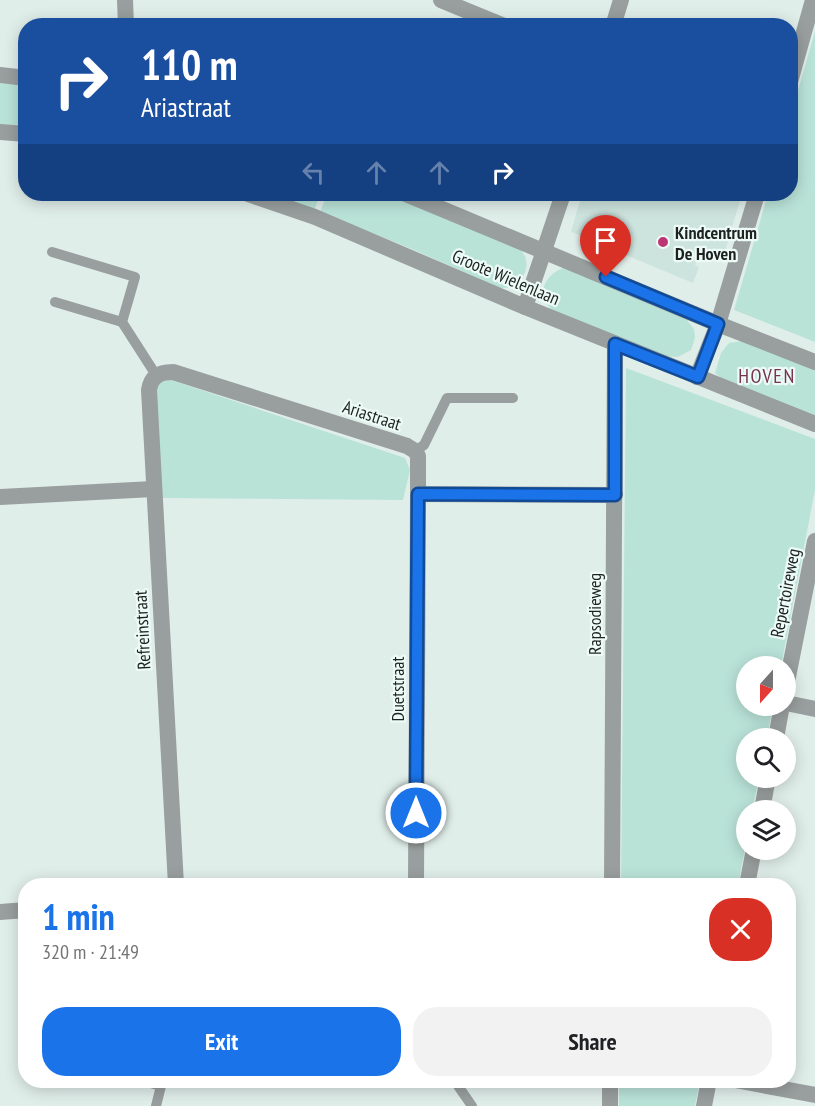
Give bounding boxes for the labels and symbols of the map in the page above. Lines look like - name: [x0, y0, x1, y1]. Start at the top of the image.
- pin: [580, 215, 631, 277]
- place label: Kindcentrum De Hoven: [675, 221, 757, 265]
- marker: Kindcentrum De Hoven: [656, 235, 670, 249]
- street label: Groote Wielenlaan: [449, 244, 563, 310]
- district label: HOVEN: [738, 363, 796, 389]
- street label: Ariastraat: [340, 395, 404, 435]
- street label: Repertoireweg: [765, 547, 805, 639]
- street label: Rapsodieweg: [583, 573, 606, 655]
- street label: Refreinstraat: [128, 590, 156, 670]
- street label: Duetstraat: [386, 656, 409, 721]
- north arrow: [736, 656, 796, 716]
- position arrow: [384, 781, 448, 845]

